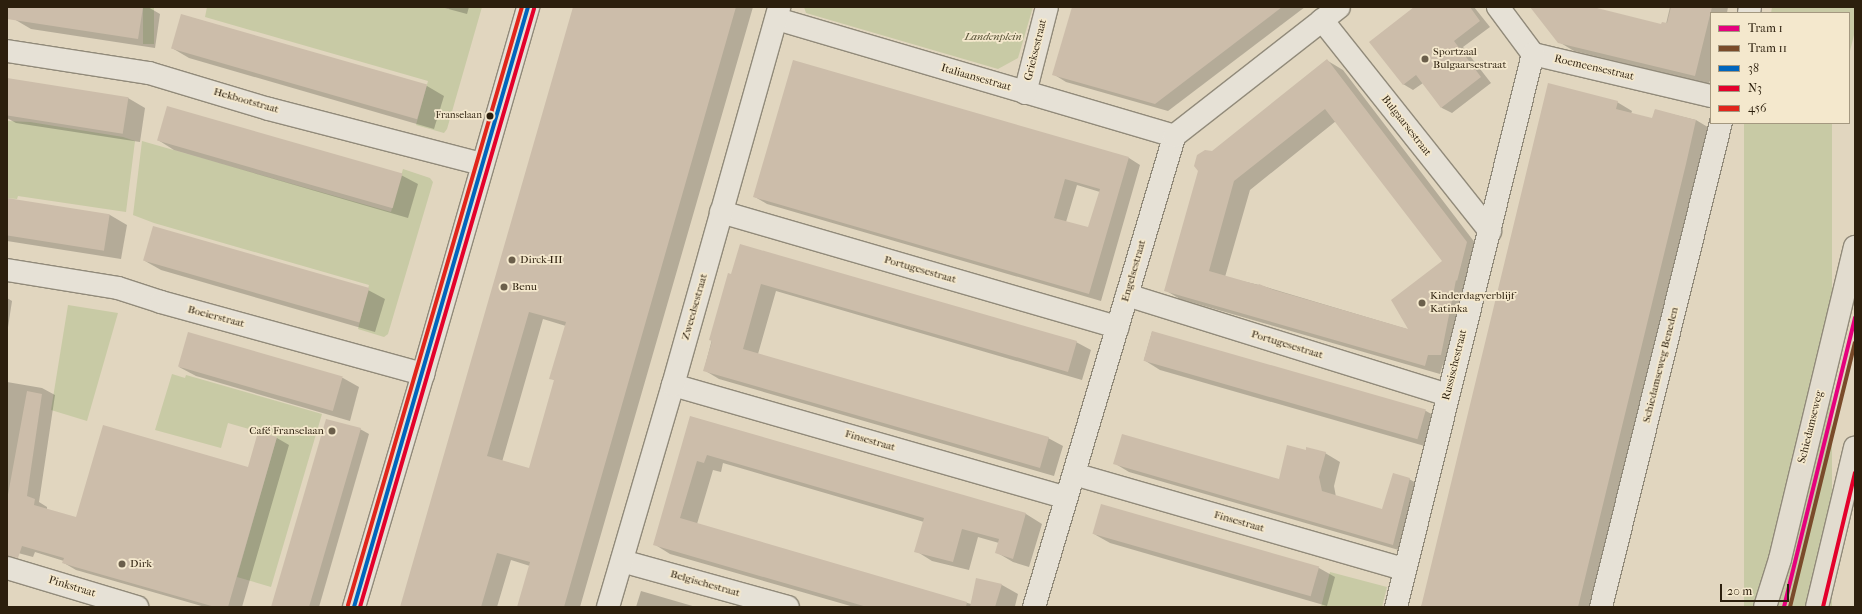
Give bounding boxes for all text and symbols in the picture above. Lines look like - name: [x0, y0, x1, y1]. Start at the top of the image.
- legend: [1710, 12, 1850, 124]
- street label: Grieksestraat: [1022, 18, 1050, 82]
- text: Tram 1: [1748, 21, 1783, 35]
- park label: Landenplein: [964, 30, 1022, 44]
- text: Tram 11: [1748, 41, 1787, 55]
- place label: Sportzaal Bulgaarsestraat: [1433, 46, 1506, 72]
- street label: Roemeensestraat: [1553, 52, 1635, 84]
- marker: Sportzaal Bulgaarsestraat: [1420, 54, 1430, 64]
- text: 38: [1748, 61, 1759, 75]
- street label: Italiaansestraat: [939, 62, 1013, 94]
- text: N3: [1748, 81, 1762, 95]
- street label: Hekbootstraat: [212, 85, 280, 117]
- street label: Bulgaarsestraat: [1378, 93, 1434, 159]
- text: 456: [1748, 101, 1766, 115]
- place label: Franselaan: [436, 110, 482, 122]
- marker: Franselaan: [485, 111, 495, 121]
- street label: Engelsestraat: [1119, 239, 1149, 303]
- place label: Dirck-III: [520, 253, 562, 267]
- street label: Portugesestraat: [882, 253, 958, 287]
- marker: Dirck-III: [507, 255, 517, 265]
- street label: Zweedsestraat: [679, 272, 711, 342]
- place label: Benu: [512, 280, 537, 294]
- marker: Benu: [499, 282, 509, 292]
- place label: Kinderdagverblijf Katinka: [1430, 290, 1514, 316]
- marker: Kinderdagverblijf Katinka: [1417, 298, 1427, 308]
- street label: Boeierstraat: [186, 303, 246, 331]
- street label: Schiedamseweg Beneden: [1640, 306, 1682, 424]
- street label: Portugesestraat: [1250, 328, 1324, 362]
- street label: Russischestraat: [1440, 328, 1470, 402]
- street label: Schiedamseweg: [1796, 389, 1826, 465]
- place label: Café Franselaan: [249, 424, 324, 438]
- marker: Café Franselaan: [327, 426, 337, 436]
- street label: Finsestraat: [843, 428, 897, 454]
- street label: Finsestraat: [1212, 509, 1266, 535]
- place label: Dirk: [130, 557, 152, 571]
- marker: Dirk: [117, 559, 127, 569]
- street label: Belgischestraat: [669, 568, 741, 600]
- street label: Pinkstraat: [47, 574, 97, 600]
- scale bar: [1722, 576, 1791, 602]
- text: 20 m: [1727, 584, 1752, 598]

